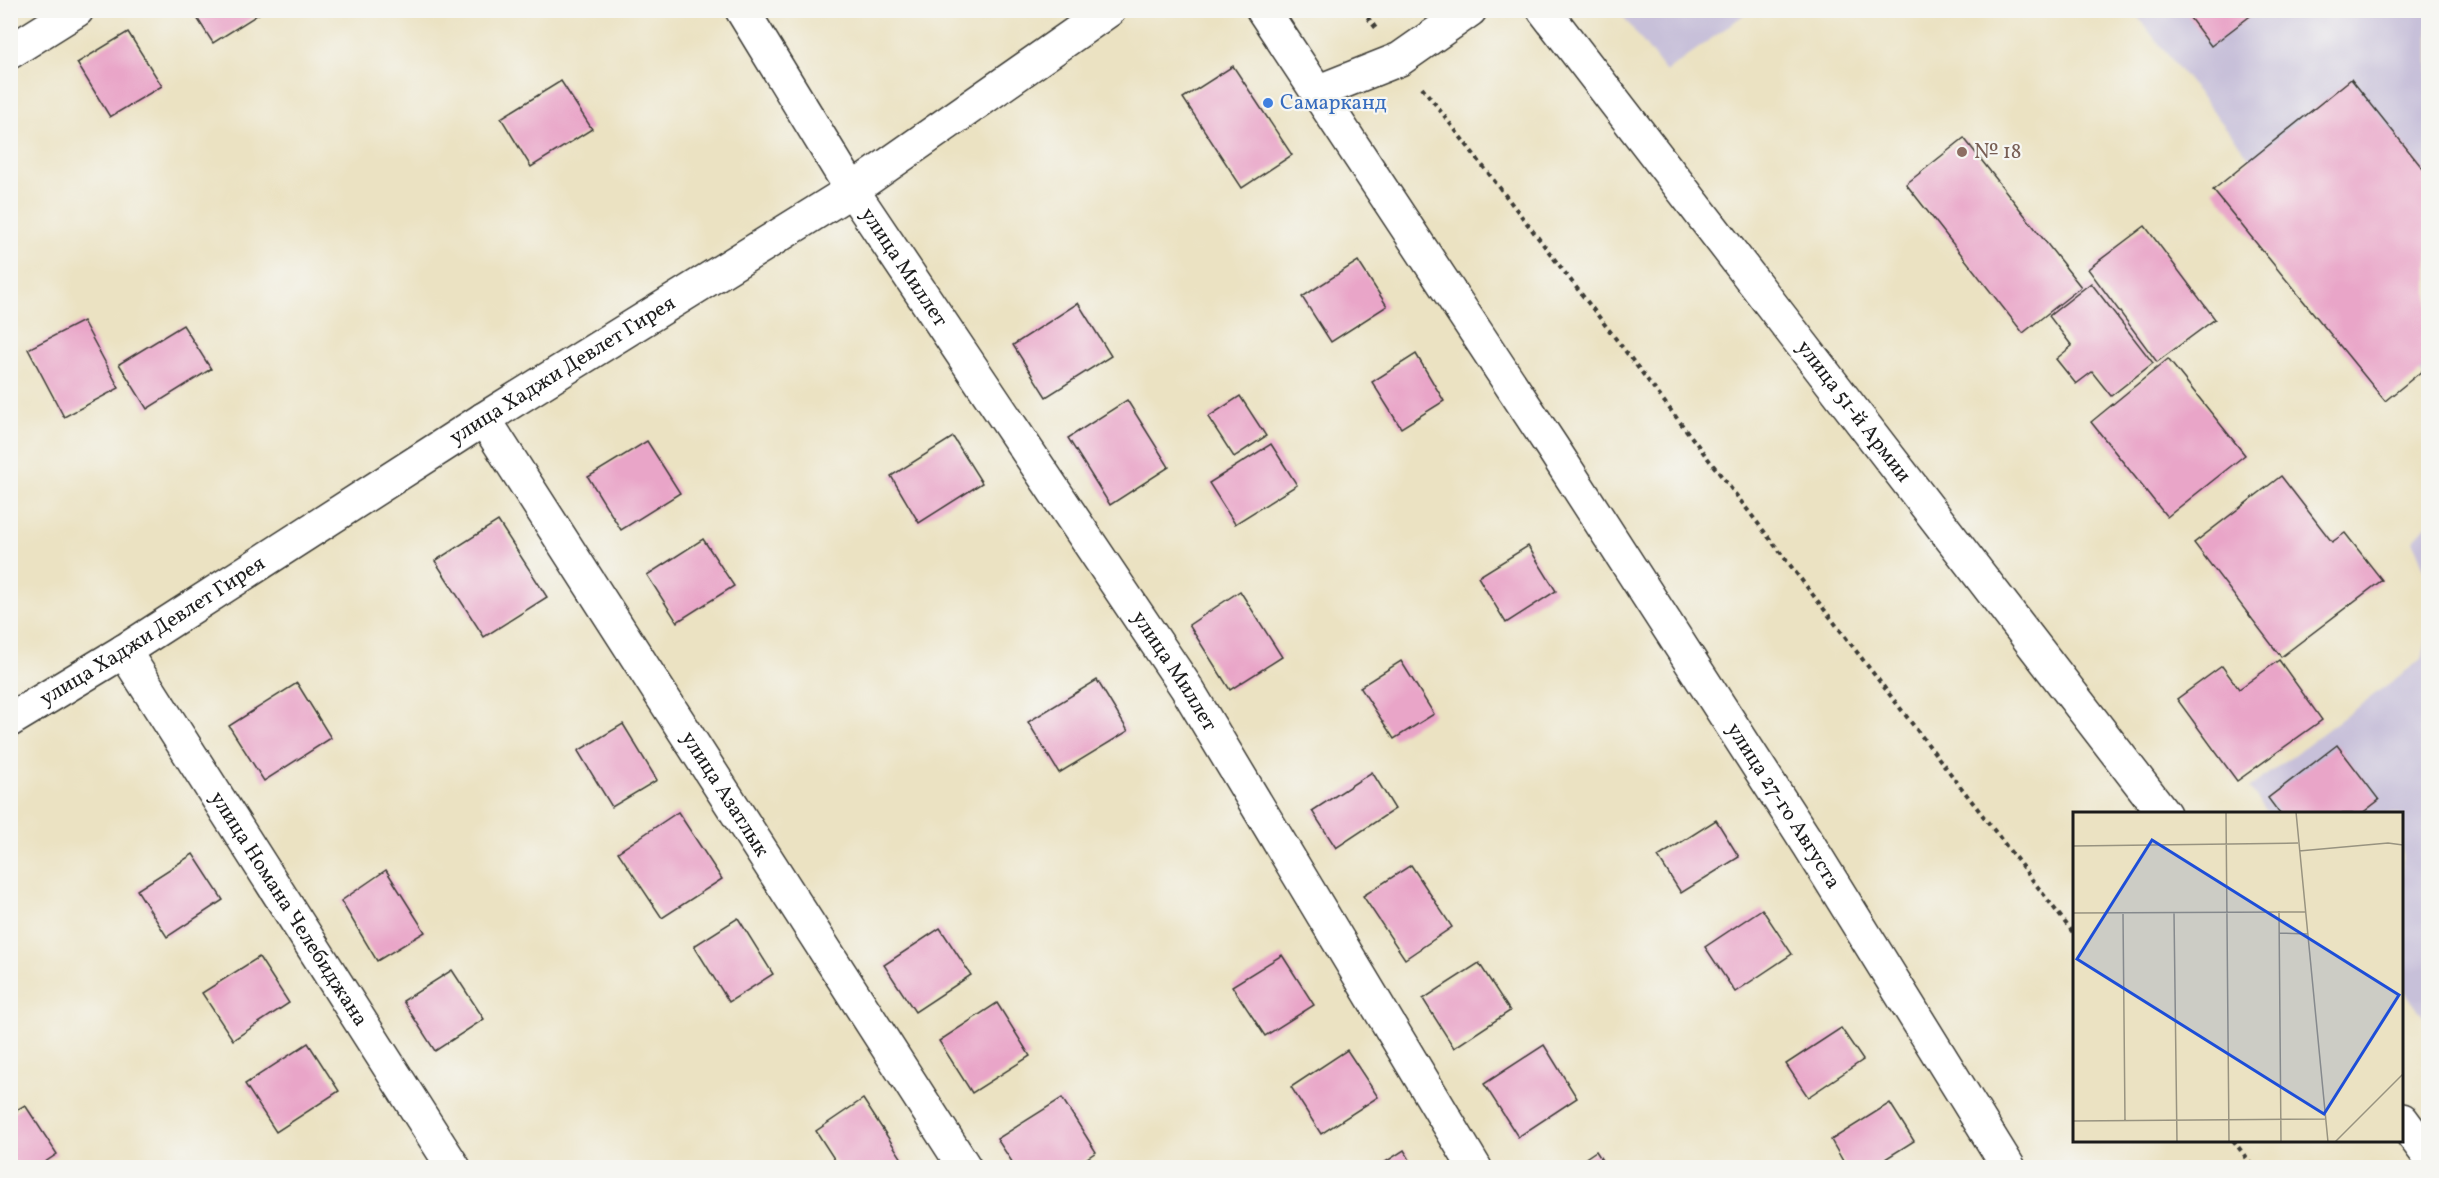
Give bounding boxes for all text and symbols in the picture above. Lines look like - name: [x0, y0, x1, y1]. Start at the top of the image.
- place label: Самарканд: [1280, 89, 1387, 118]
- marker: Самарканд: [1261, 96, 1275, 110]
- place label: № 18: [1974, 138, 2022, 167]
- marker: № 18: [1955, 145, 1969, 159]
- street label: улица Миллет: [853, 202, 955, 333]
- street label: улица Хаджи Девлет Гирея: [444, 289, 681, 452]
- street label: улица 51-й Армии: [1789, 334, 1918, 489]
- street label: улица Хаджи Девлет Гирея: [34, 549, 271, 713]
- street label: улица Миллет: [1124, 605, 1224, 737]
- street label: улица 27-го Августа: [1719, 717, 1847, 895]
- street label: улица Азатлык: [674, 726, 776, 863]
- street label: улица Номана Челебиджана: [203, 786, 375, 1032]
- inset map: [2073, 812, 2403, 1142]

